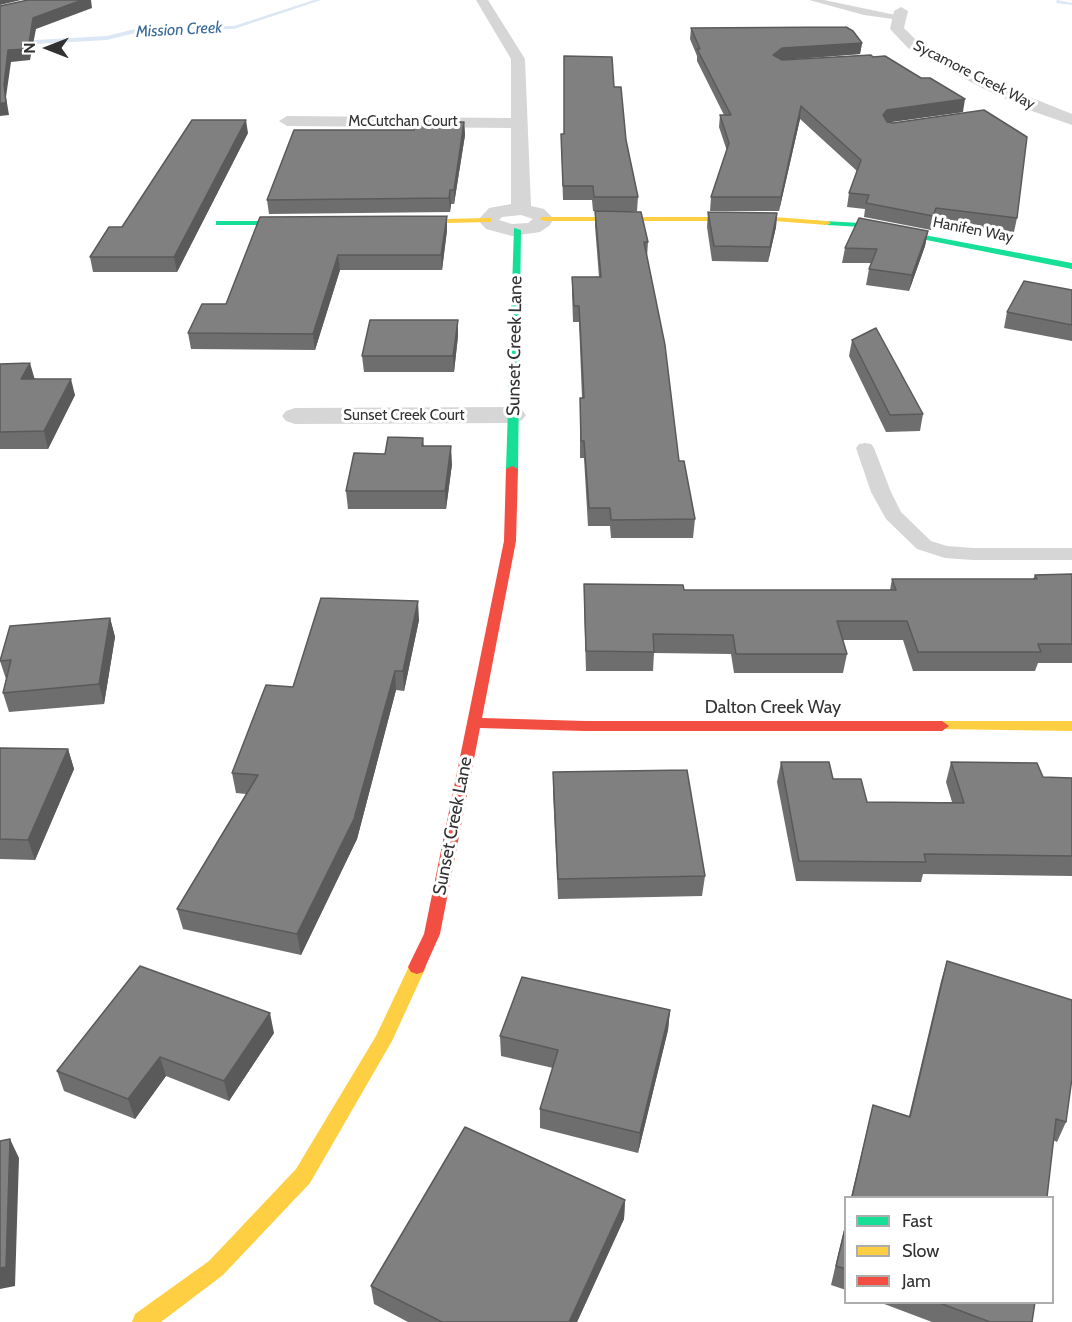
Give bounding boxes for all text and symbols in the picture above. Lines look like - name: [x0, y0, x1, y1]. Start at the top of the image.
- north arrow: [18, 18, 78, 78]
- water label: Mission Creek: [135, 18, 223, 42]
- street label: Sycamore Creek Way: [910, 37, 1038, 113]
- text: N: [20, 42, 39, 54]
- street label: McCutchan Court: [348, 113, 458, 131]
- street label: Hanifen Way: [931, 213, 1015, 247]
- street label: Sunset Creek Lane: [503, 276, 527, 416]
- street label: Sunset Creek Court: [343, 407, 465, 425]
- street label: Dalton Creek Way: [705, 697, 841, 719]
- street label: Sunset Creek Lane: [429, 755, 477, 897]
- legend: [844, 1196, 1054, 1304]
- text: Fast: [902, 1210, 933, 1232]
- text: Slow: [902, 1240, 939, 1262]
- text: Jam: [902, 1270, 931, 1292]

